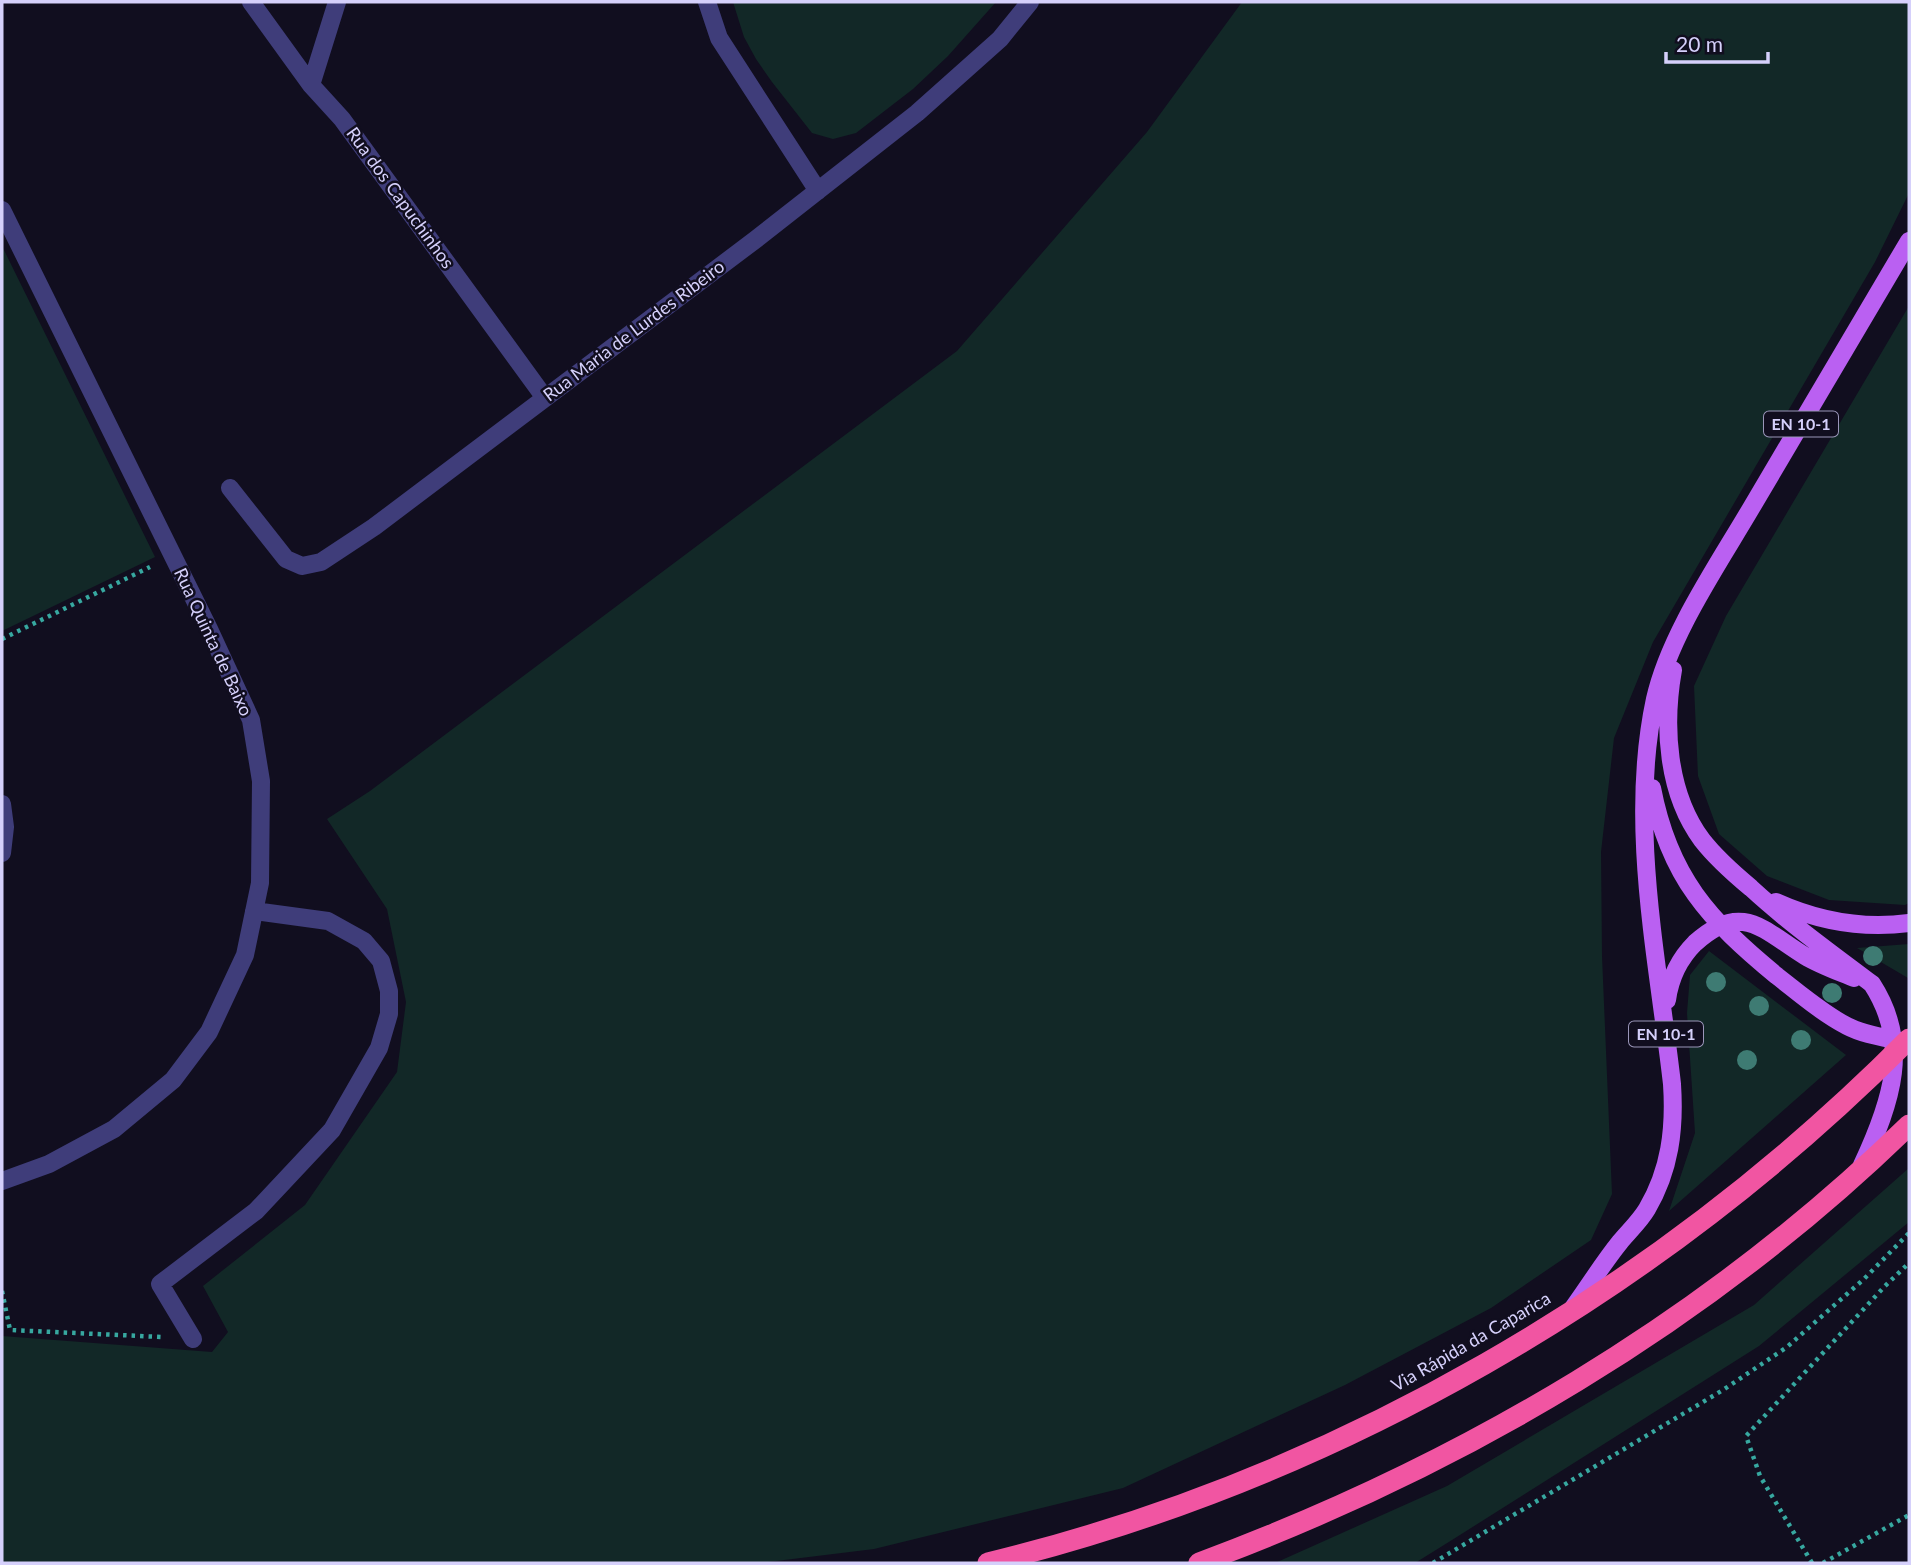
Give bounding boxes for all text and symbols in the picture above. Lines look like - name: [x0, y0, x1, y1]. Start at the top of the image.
- scale bar: [1666, 21, 1768, 65]
- text: 20 m: [1676, 31, 1723, 56]
- street label: Rua dos Capuchinhos: [342, 122, 460, 273]
- street label: Rua Maria de Lurdes Ribeiro: [538, 255, 728, 406]
- road number: EN 10-1: [1764, 412, 1838, 436]
- street label: Rua Quinta de Baixo: [170, 564, 258, 719]
- road number: EN 10-1: [1629, 1022, 1703, 1046]
- street label: Via Rápida da Caparica: [1387, 1287, 1554, 1396]

